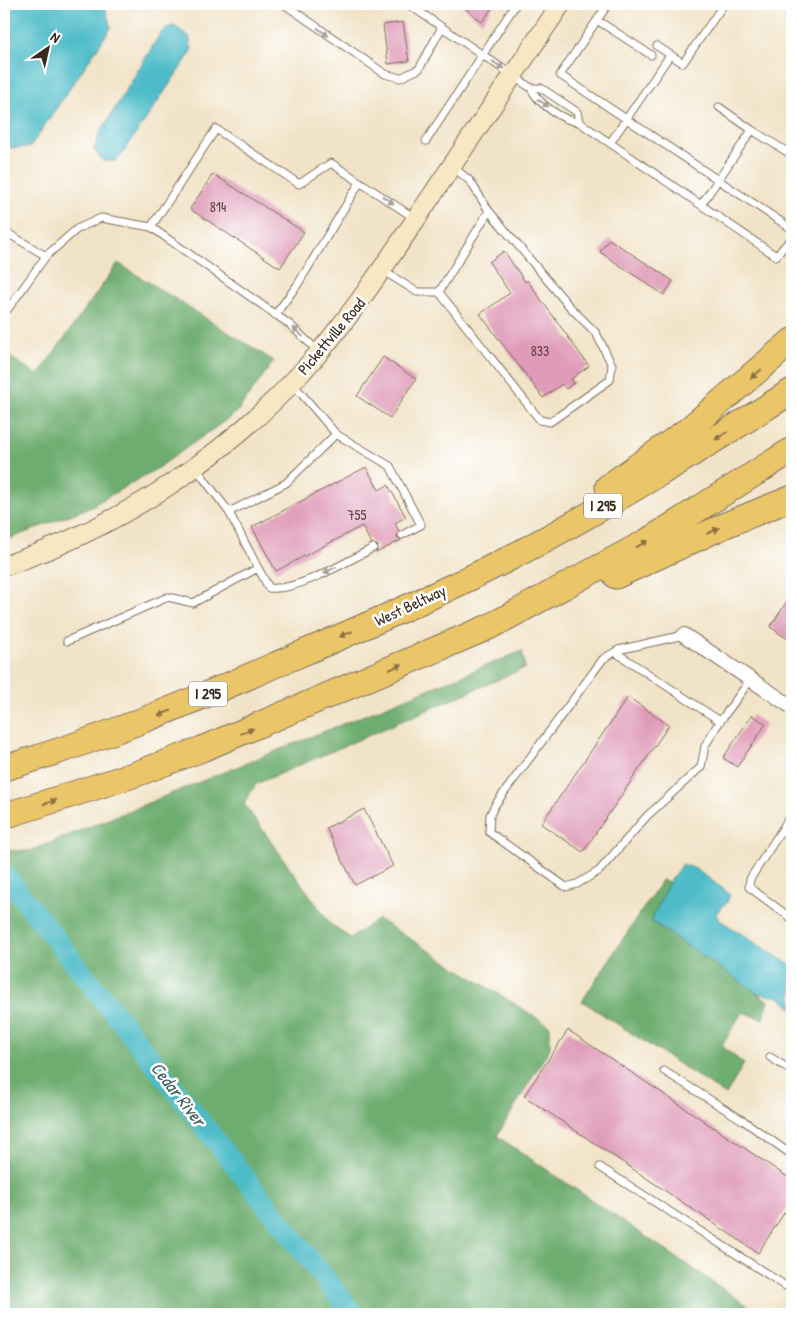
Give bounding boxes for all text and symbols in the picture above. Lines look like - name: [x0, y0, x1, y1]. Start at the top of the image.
- north arrow: [22, 22, 72, 72]
- text: N: [47, 27, 64, 47]
- one-way arrow: [316, 27, 329, 38]
- one-way arrow: [491, 60, 505, 70]
- one-way arrow: [536, 98, 550, 108]
- one-way arrow: [382, 195, 395, 205]
- house number: 814: [210, 197, 226, 216]
- street label: Pickettville Road: [292, 293, 370, 379]
- one-way arrow: [292, 326, 304, 338]
- house number: 833: [531, 341, 549, 360]
- one-way arrow: [750, 368, 762, 379]
- one-way arrow: [715, 431, 728, 440]
- road number: I 295: [584, 494, 622, 518]
- house number: 755: [348, 505, 366, 524]
- one-way arrow: [706, 527, 720, 535]
- one-way arrow: [634, 540, 649, 548]
- one-way arrow: [323, 566, 337, 574]
- street label: West Beltway: [371, 579, 449, 631]
- one-way arrow: [339, 631, 353, 639]
- one-way arrow: [389, 662, 404, 670]
- road number: I 295: [189, 682, 227, 706]
- one-way arrow: [157, 709, 172, 717]
- one-way arrow: [240, 726, 254, 734]
- one-way arrow: [43, 797, 58, 805]
- water label: Cedar River: [145, 1056, 213, 1133]

